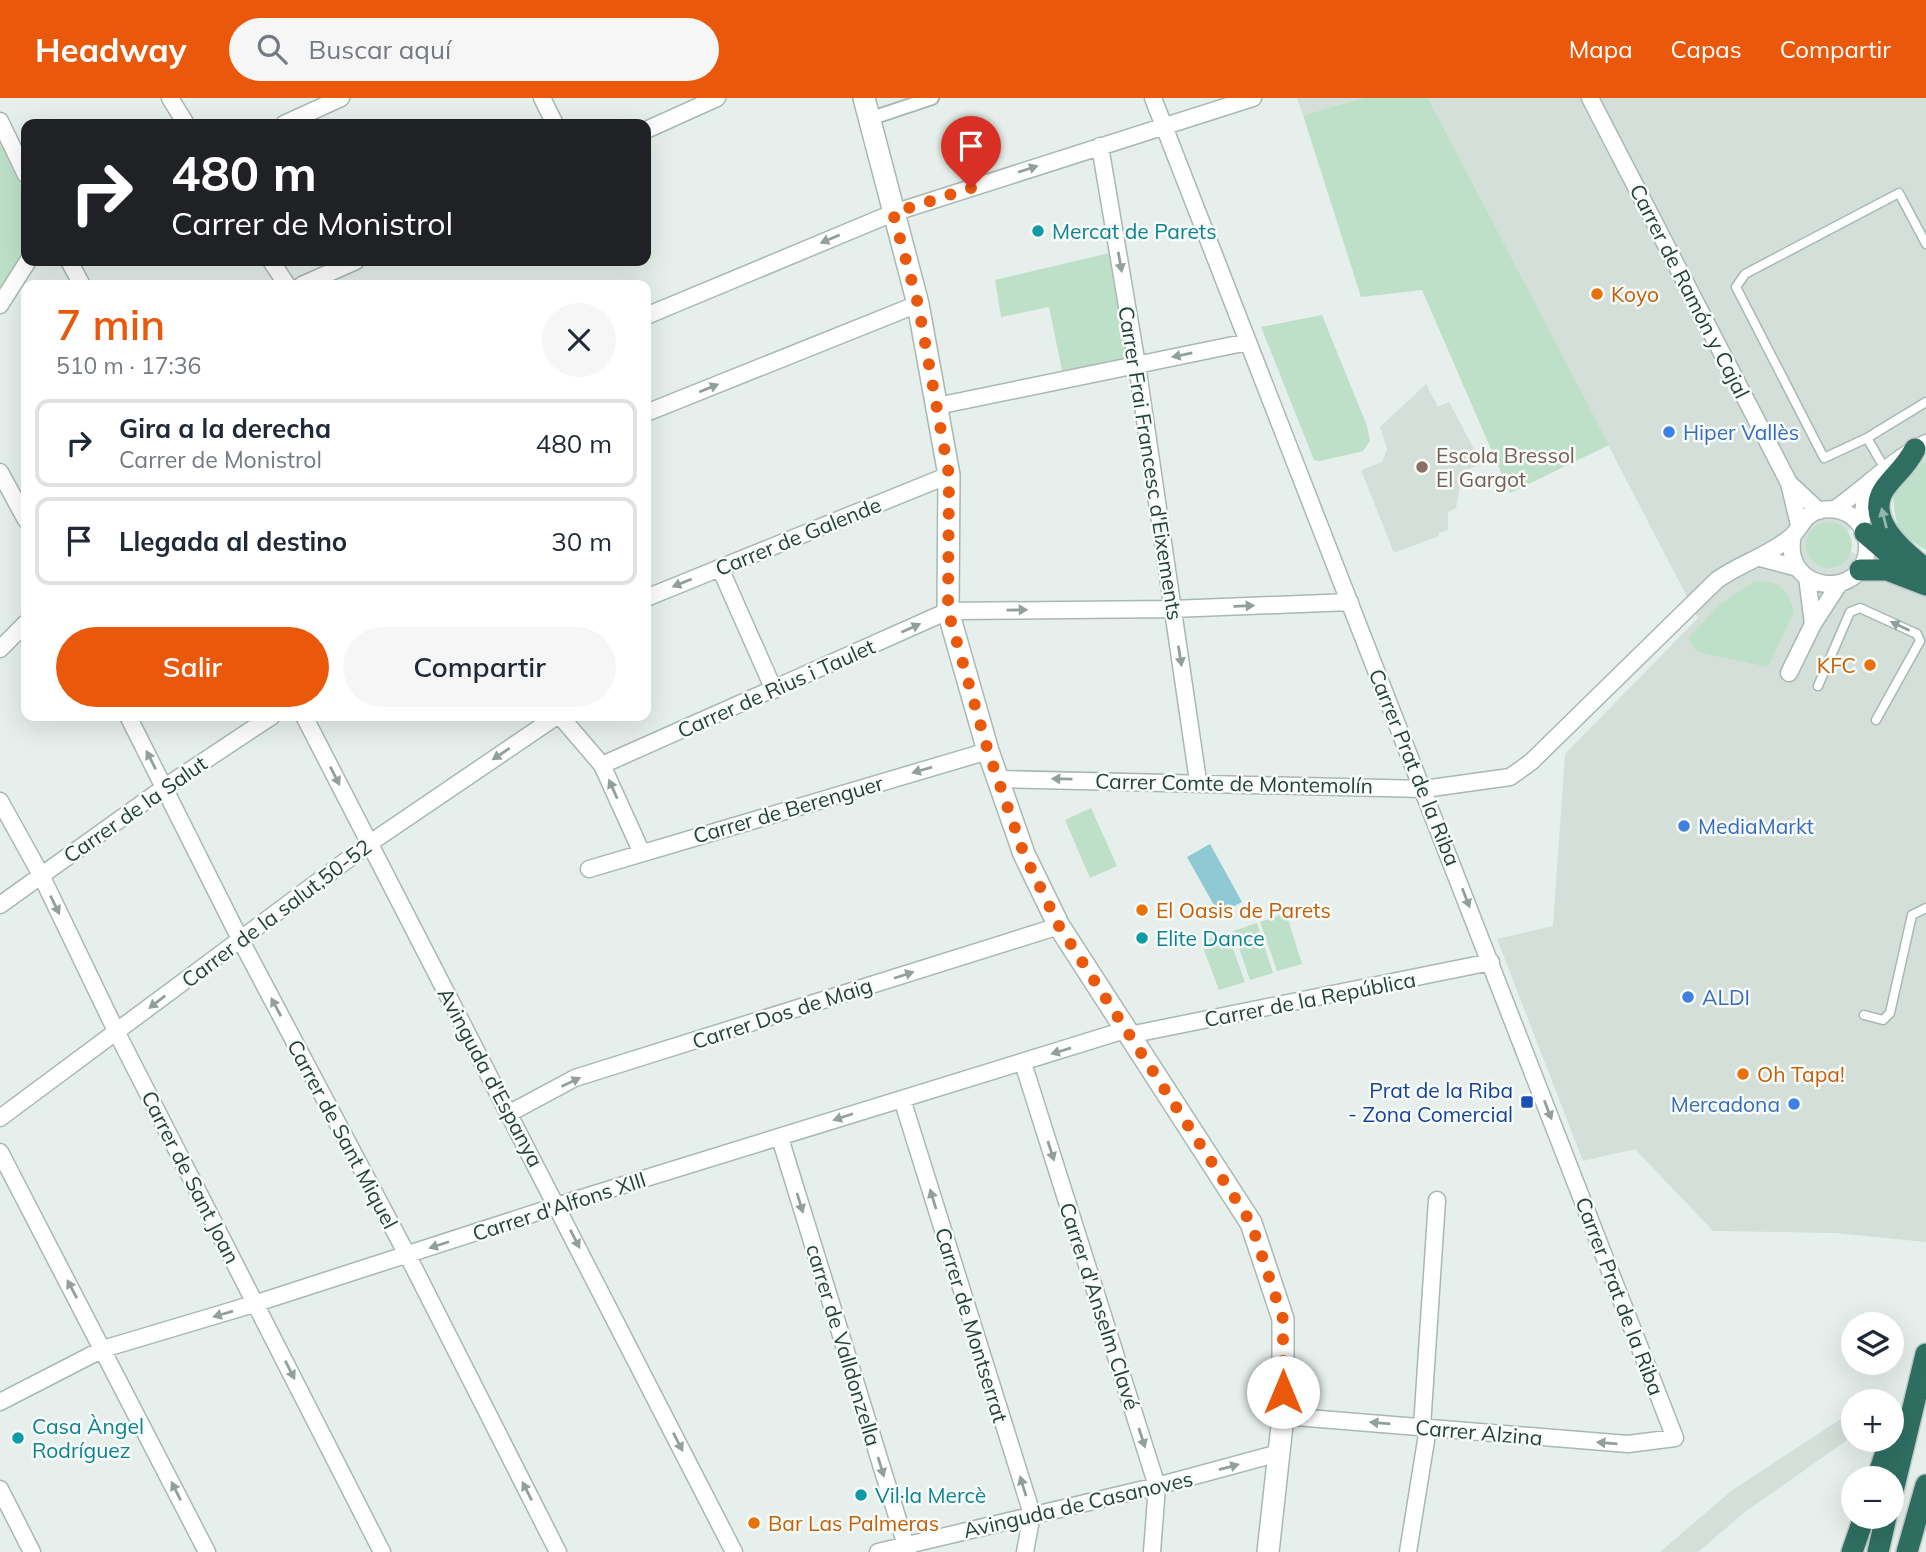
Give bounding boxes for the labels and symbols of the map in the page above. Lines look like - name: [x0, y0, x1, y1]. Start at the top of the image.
- pin: [941, 116, 1001, 188]
- one-way arrow: [1018, 164, 1039, 174]
- street label: Carrer de Ramón y Cajal: [1625, 180, 1755, 402]
- place label: Mercat de Parets: [1052, 218, 1217, 244]
- marker: Mercat de Parets: [1030, 223, 1046, 239]
- one-way arrow: [820, 233, 840, 245]
- one-way arrow: [1115, 251, 1126, 273]
- place label: Koyo: [1611, 281, 1659, 307]
- marker: Koyo: [1589, 286, 1605, 302]
- street label: Carrer Frai Francesc d'Eixements: [1113, 304, 1189, 622]
- one-way arrow: [1171, 350, 1193, 361]
- one-way arrow: [699, 382, 720, 393]
- place label: Hiper Vallès: [1683, 419, 1799, 445]
- marker: Hiper Vallès: [1661, 424, 1677, 440]
- place label: Escola Bressol El Gargot: [1436, 442, 1575, 492]
- marker: Escola Bressol El Gargot: [1414, 459, 1430, 475]
- street label: Carrer de Galende: [711, 491, 885, 581]
- one-way arrow: [1878, 507, 1889, 529]
- one-way arrow: [671, 578, 692, 589]
- one-way arrow: [1233, 601, 1255, 612]
- one-way arrow: [1006, 604, 1028, 616]
- one-way arrow: [1890, 620, 1910, 632]
- one-way arrow: [901, 622, 921, 634]
- street label: Carrer de Rius i Taulet: [673, 633, 879, 743]
- one-way arrow: [1174, 645, 1185, 667]
- place label: KFC: [1817, 652, 1856, 678]
- marker: KFC: [1862, 657, 1878, 673]
- street label: Carrer Prat de la Riba: [1364, 665, 1466, 869]
- one-way arrow: [491, 747, 510, 760]
- street label: Carrer de la Salut: [58, 750, 212, 868]
- one-way arrow: [145, 750, 157, 770]
- one-way arrow: [912, 765, 933, 775]
- one-way arrow: [329, 766, 341, 786]
- street label: Carrer Comte de Montemolín: [1095, 768, 1373, 798]
- street label: Carrer de Berenguer: [690, 769, 886, 849]
- one-way arrow: [1051, 774, 1073, 785]
- one-way arrow: [607, 779, 619, 799]
- place label: MediaMarkt: [1698, 813, 1814, 839]
- marker: MediaMarkt: [1676, 818, 1692, 834]
- street label: Carrer de la salut,50-52: [176, 833, 376, 993]
- one-way arrow: [1461, 888, 1472, 909]
- one-way arrow: [49, 895, 61, 915]
- place label: El Oasis de Parets: [1156, 897, 1331, 923]
- marker: El Oasis de Parets: [1134, 902, 1150, 918]
- place label: Elite Dance: [1156, 925, 1265, 951]
- marker: Elite Dance: [1134, 930, 1150, 946]
- street label: Carrer de la República: [1202, 966, 1418, 1032]
- one-way arrow: [893, 969, 914, 979]
- street label: Carrer Dos de Maig: [689, 972, 875, 1054]
- street label: Avinguda d'Espanya: [433, 983, 549, 1171]
- place label: ALDI: [1702, 984, 1750, 1010]
- marker: ALDI: [1680, 989, 1696, 1005]
- one-way arrow: [149, 994, 167, 1009]
- one-way arrow: [270, 996, 282, 1016]
- street label: Carrer de Sant Miquel: [282, 1035, 404, 1233]
- one-way arrow: [1050, 1046, 1071, 1056]
- place label: Oh Tapa!: [1757, 1061, 1845, 1087]
- marker: Oh Tapa!: [1735, 1066, 1751, 1082]
- one-way arrow: [560, 1076, 581, 1087]
- place label: Prat de la Riba - Zona Comercial: [1348, 1077, 1513, 1127]
- street label: Carrer de Sant Joan: [136, 1086, 246, 1268]
- place label: Mercadona: [1671, 1091, 1780, 1117]
- marker: Prat de la Riba - Zona Comercial: [1519, 1094, 1535, 1110]
- marker: Mercadona: [1786, 1096, 1802, 1112]
- one-way arrow: [1543, 1100, 1554, 1121]
- one-way arrow: [832, 1113, 853, 1123]
- one-way arrow: [1046, 1141, 1057, 1162]
- street label: Carrer d'Alfons XIII: [469, 1166, 649, 1246]
- one-way arrow: [927, 1188, 937, 1209]
- one-way arrow: [795, 1193, 806, 1214]
- street label: Carrer Prat de la Riba: [1570, 1193, 1670, 1399]
- street label: Carrer d'Anselm Clavé: [1054, 1199, 1146, 1413]
- street label: Carrer de Montserrat: [930, 1224, 1014, 1426]
- one-way arrow: [570, 1229, 581, 1249]
- one-way arrow: [429, 1240, 450, 1250]
- street label: carrer de Valldonzella: [801, 1241, 887, 1449]
- one-way arrow: [66, 1279, 78, 1299]
- one-way arrow: [212, 1309, 233, 1319]
- position arrow: [1246, 1355, 1320, 1429]
- one-way arrow: [285, 1360, 296, 1380]
- place label: Casa Àngel Rodríguez: [32, 1413, 144, 1463]
- street label: Carrer Alzina: [1414, 1413, 1544, 1451]
- one-way arrow: [1369, 1418, 1391, 1429]
- one-way arrow: [1137, 1428, 1147, 1449]
- marker: Casa Àngel Rodríguez: [10, 1430, 26, 1446]
- one-way arrow: [673, 1432, 684, 1452]
- one-way arrow: [1596, 1437, 1618, 1448]
- one-way arrow: [877, 1457, 887, 1478]
- one-way arrow: [1219, 1461, 1240, 1471]
- street label: Avinguda de Casanoves: [961, 1465, 1195, 1543]
- one-way arrow: [1017, 1475, 1027, 1496]
- one-way arrow: [170, 1481, 182, 1501]
- one-way arrow: [522, 1481, 533, 1501]
- place label: Vil·la Mercè: [875, 1482, 986, 1508]
- marker: Vil·la Mercè: [853, 1487, 869, 1503]
- place label: Bar Las Palmeras: [768, 1510, 939, 1536]
- marker: Bar Las Palmeras: [746, 1515, 762, 1531]

